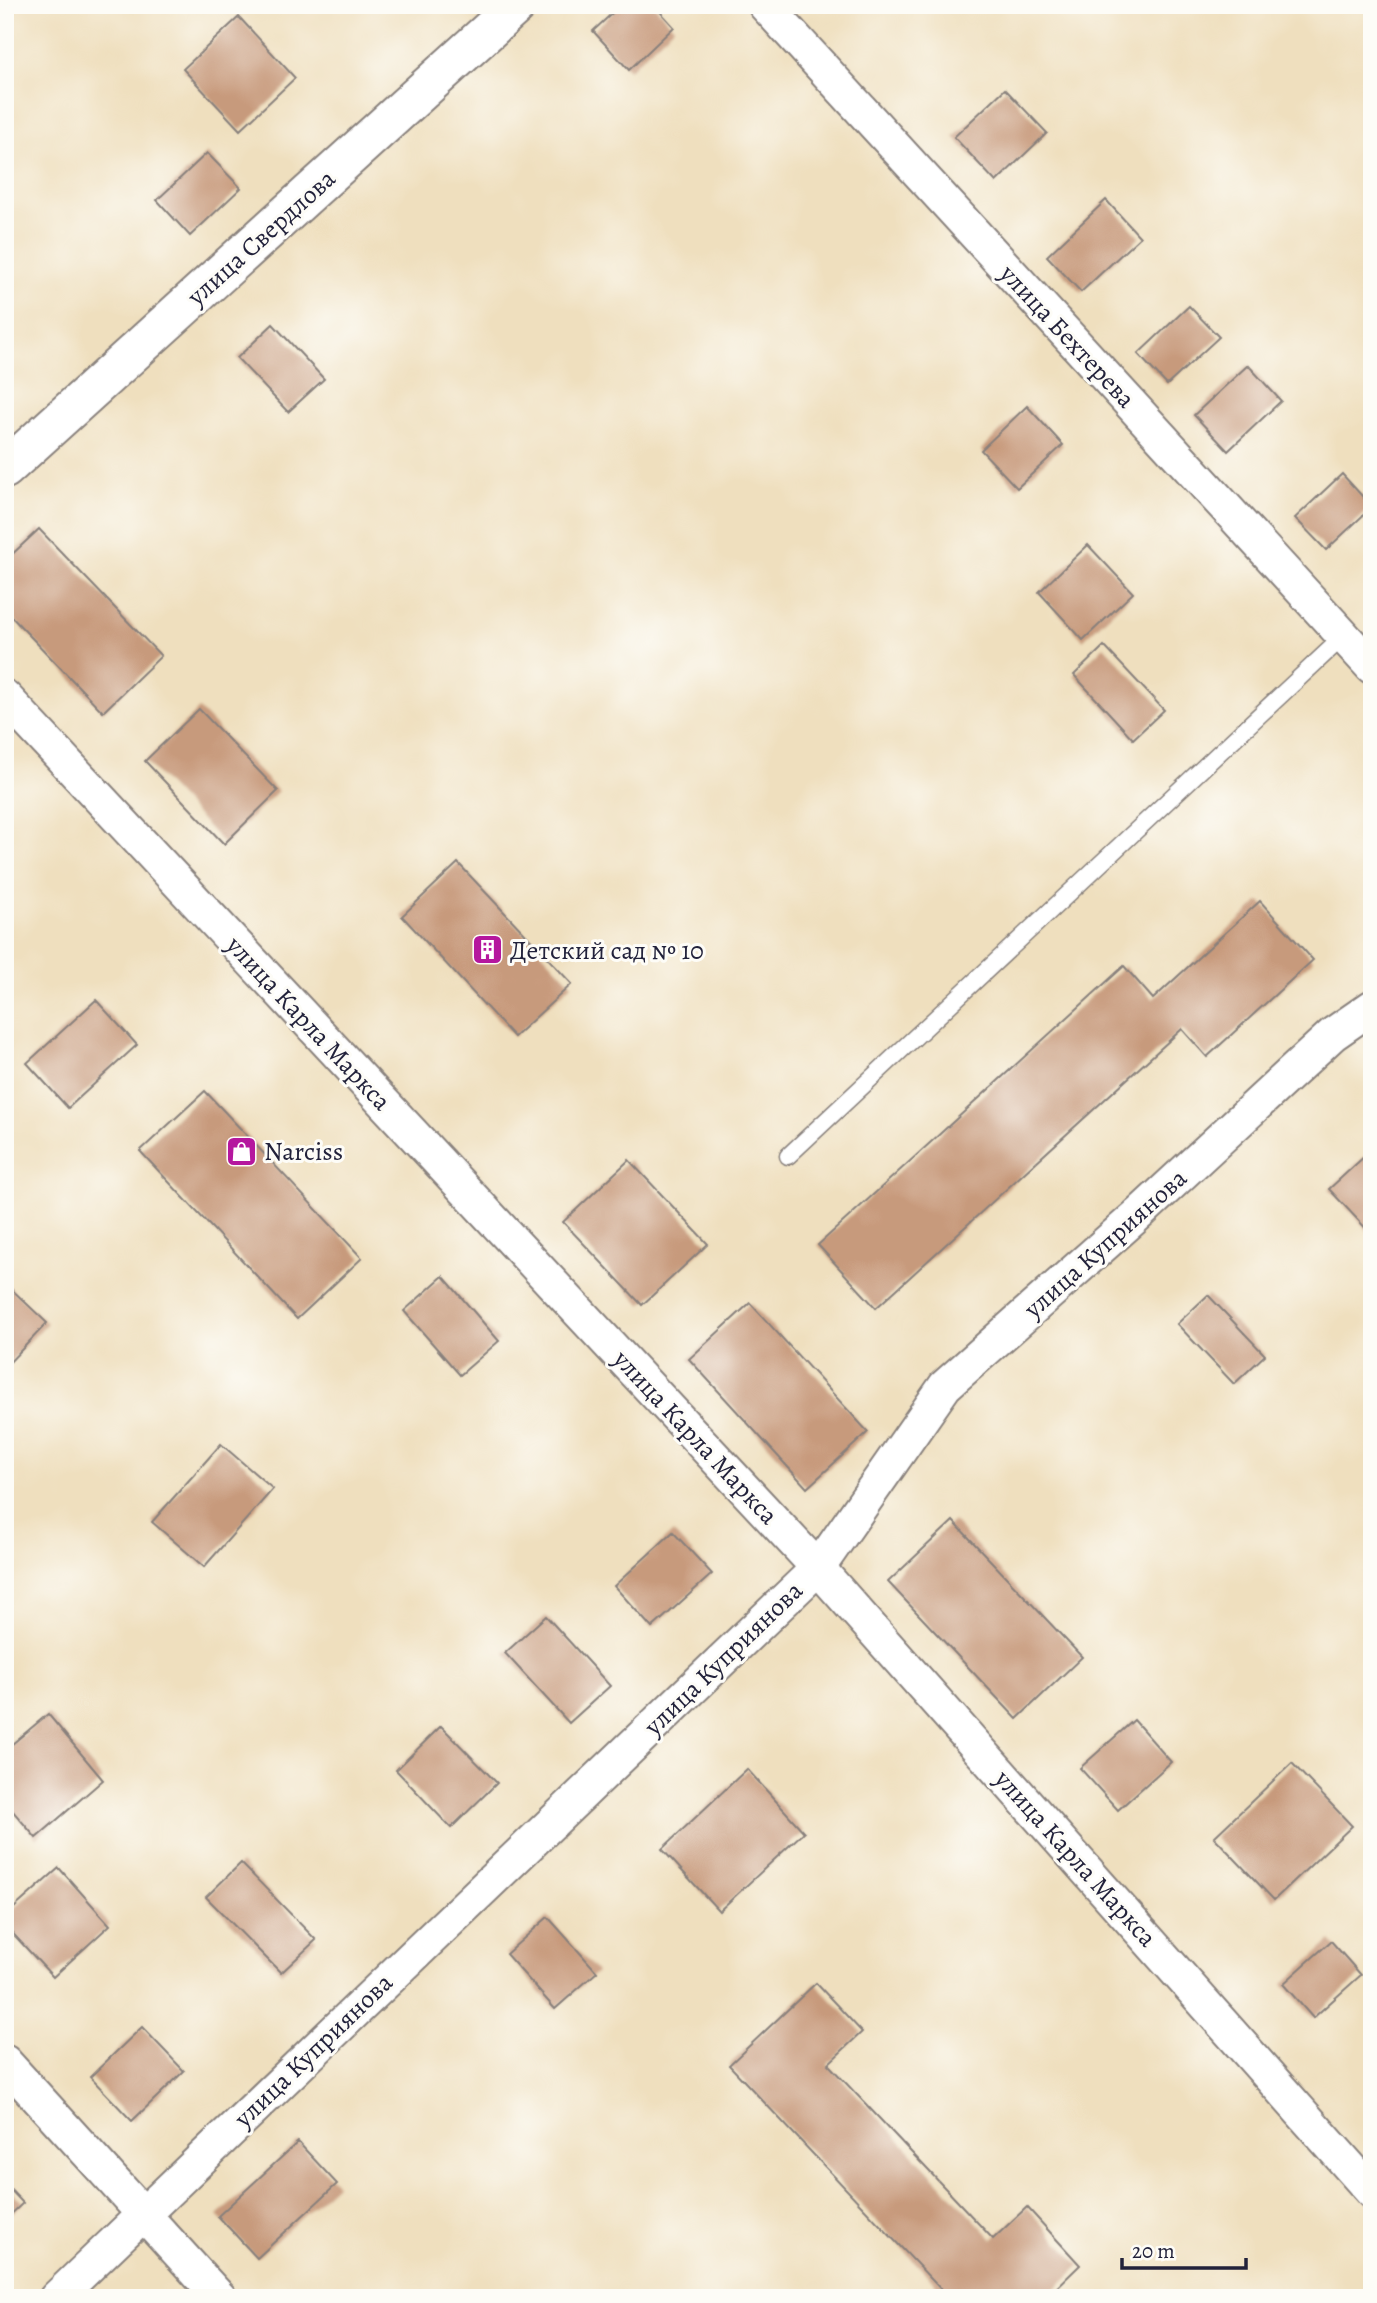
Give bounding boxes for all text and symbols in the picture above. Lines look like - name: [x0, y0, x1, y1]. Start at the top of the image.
- street label: улица Свердлова: [179, 161, 343, 314]
- street label: улица Бехтерева: [991, 256, 1143, 416]
- street label: улица Карла Маркса: [218, 928, 399, 1118]
- building icon: Детский сад № 10: [470, 933, 504, 967]
- place label: Детский сад № 10: [510, 933, 704, 968]
- shop icon: Narciss: [224, 1134, 258, 1168]
- place label: Narciss: [264, 1134, 343, 1169]
- street label: улица Куприянова: [1016, 1161, 1194, 1327]
- street label: улица Карла Маркса: [605, 1342, 786, 1532]
- street label: улица Куприянова: [636, 1574, 810, 1744]
- street label: улица Карла Маркса: [986, 1762, 1165, 1954]
- street label: улица Куприянова: [226, 1966, 400, 2136]
- scale bar: [1122, 2226, 1246, 2270]
- text: 20 m: [1132, 2237, 1175, 2265]

